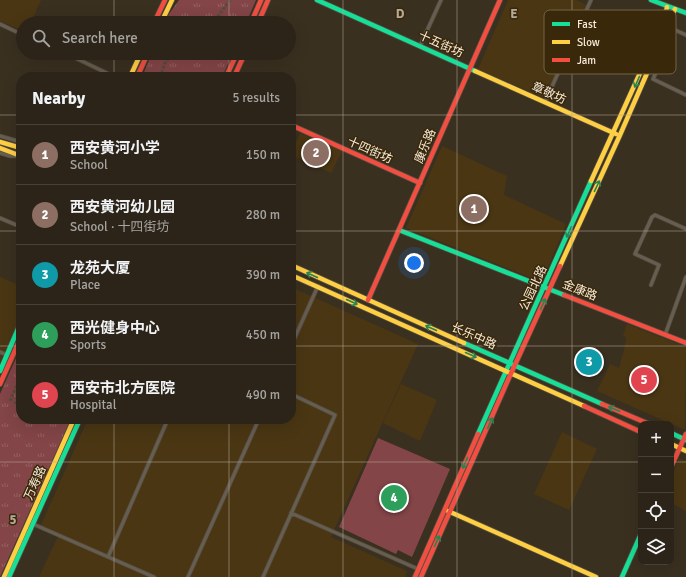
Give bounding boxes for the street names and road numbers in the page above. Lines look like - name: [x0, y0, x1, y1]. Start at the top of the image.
- street label: 十五街坊: [416, 28, 466, 61]
- street label: 章敬坊: [529, 79, 568, 108]
- street label: 康乐路: [412, 127, 439, 166]
- street label: 十四街坊: [345, 134, 395, 167]
- street label: 公园北路: [517, 263, 550, 313]
- street label: 金康路: [560, 277, 599, 304]
- street label: 长乐中路: [449, 320, 499, 353]
- street label: 万寿路: [21, 464, 50, 503]

